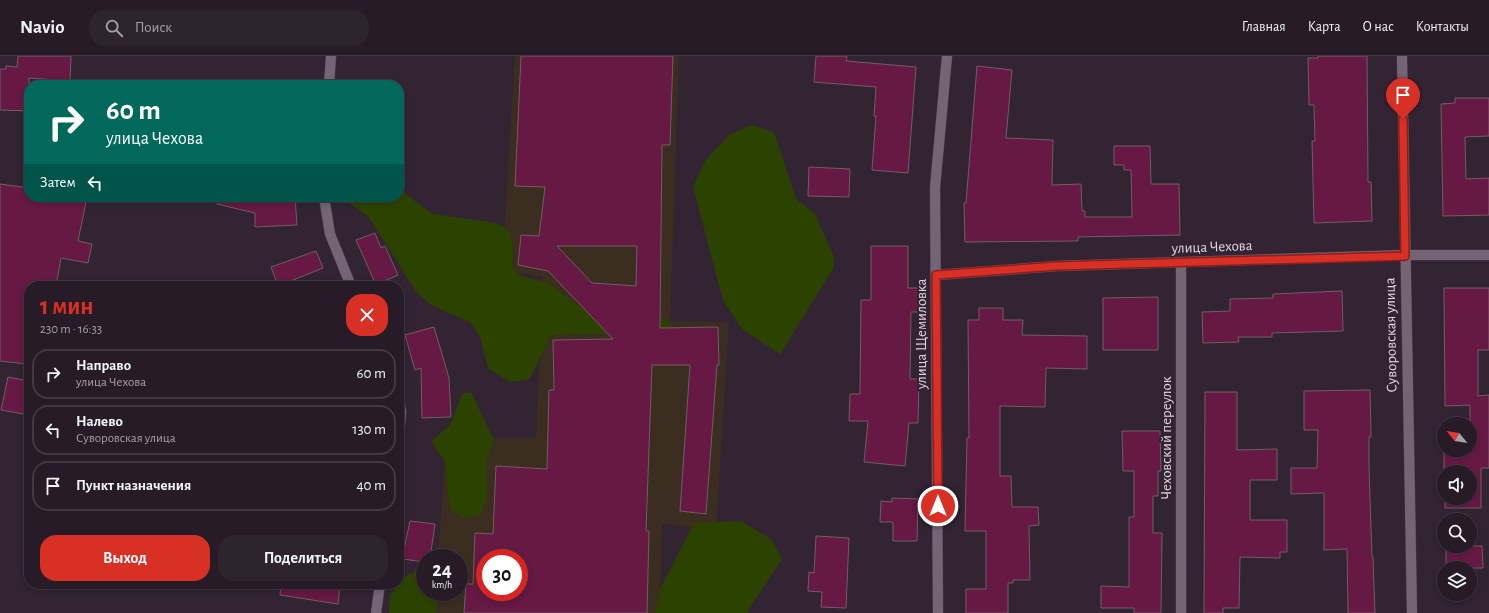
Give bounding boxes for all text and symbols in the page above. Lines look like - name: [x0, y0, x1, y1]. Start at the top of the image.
- search box: [89, 10, 369, 46]
- icon: search: [103, 17, 125, 39]
- text: Navio: [20, 18, 65, 37]
- text: Поиск: [135, 20, 172, 35]
- text: Главная: [1242, 20, 1286, 34]
- text: Карта: [1308, 20, 1341, 34]
- text: О нас: [1363, 20, 1394, 34]
- text: Контакты: [1416, 20, 1469, 34]
- pin: [1386, 78, 1420, 119]
- icon: arrive: [1392, 84, 1414, 106]
- icon: right: [40, 96, 92, 148]
- text: 60 m: [106, 97, 161, 125]
- text: улица Чехова: [106, 130, 203, 148]
- icon: left: [84, 172, 106, 194]
- text: Затем: [40, 175, 76, 190]
- street label: улица Чехова: [1170, 238, 1253, 256]
- street label: Суворовская улица: [1382, 277, 1400, 393]
- street label: улица Щемиловка: [914, 279, 929, 390]
- button: close: [346, 294, 388, 336]
- text: 1 мин: [40, 295, 94, 319]
- text: 230 m · 16:33: [40, 323, 102, 336]
- text: Направо: [76, 358, 131, 373]
- icon: right: [42, 363, 64, 385]
- text: 60 m: [357, 366, 386, 381]
- text: улица Чехова: [76, 376, 146, 389]
- street label: Чеховский переулок: [1159, 376, 1174, 500]
- text: Налево: [76, 414, 123, 429]
- north arrow: [1437, 417, 1477, 457]
- map controls: [1437, 417, 1477, 601]
- icon: left: [42, 419, 64, 441]
- text: 130 m: [352, 422, 386, 437]
- text: Суворовская улица: [76, 432, 176, 445]
- button: sound: [1437, 465, 1477, 505]
- icon: arrive: [42, 475, 64, 497]
- text: Пункт назначения: [76, 478, 191, 493]
- text: 40 m: [356, 478, 386, 493]
- position arrow: [917, 485, 959, 527]
- button: search: [1437, 513, 1477, 553]
- button: Выход: [40, 535, 210, 581]
- button: Поделиться: [218, 535, 388, 581]
- speed limit sign: 30: [476, 549, 528, 601]
- text: 24: [432, 560, 452, 580]
- button: layers: [1437, 561, 1477, 601]
- text: km/h: [432, 580, 452, 590]

